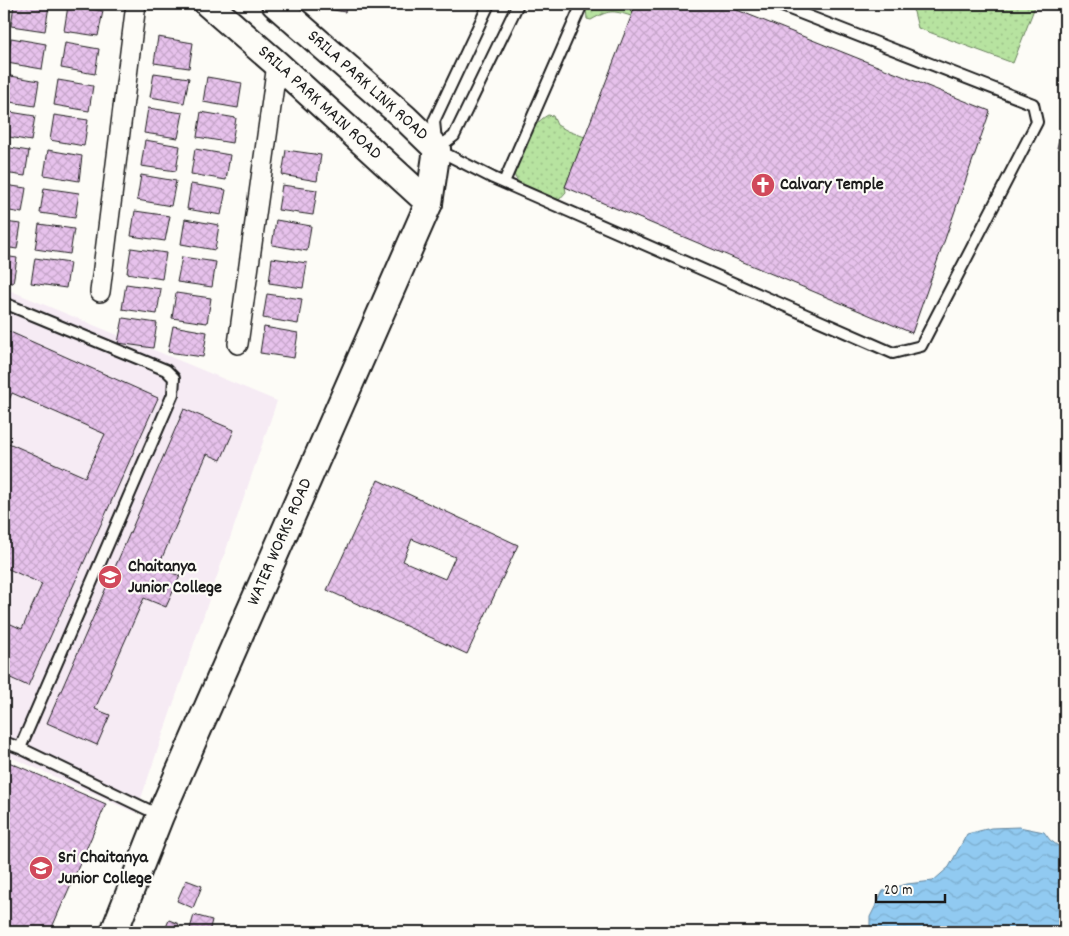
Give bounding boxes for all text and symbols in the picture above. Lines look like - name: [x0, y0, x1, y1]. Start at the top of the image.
- street label: SRILA PARK LINK ROAD: [301, 25, 433, 147]
- street label: SRILA PARK MAIN ROAD: [252, 40, 387, 166]
- church icon: Calvary Temple: [750, 172, 776, 198]
- place label: Calvary Temple: [780, 173, 884, 198]
- street label: WATER WORKS ROAD: [241, 474, 319, 610]
- place label: Chaitanya Junior College: [128, 555, 222, 601]
- school or university icon: Chaitanya Junior College: [97, 564, 123, 590]
- place label: Sri Chaitanya Junior College: [58, 846, 152, 892]
- school or university icon: Sri Chaitanya Junior College: [28, 855, 54, 881]
- scale bar: [876, 871, 945, 903]
- text: 20 m: [884, 880, 912, 902]

